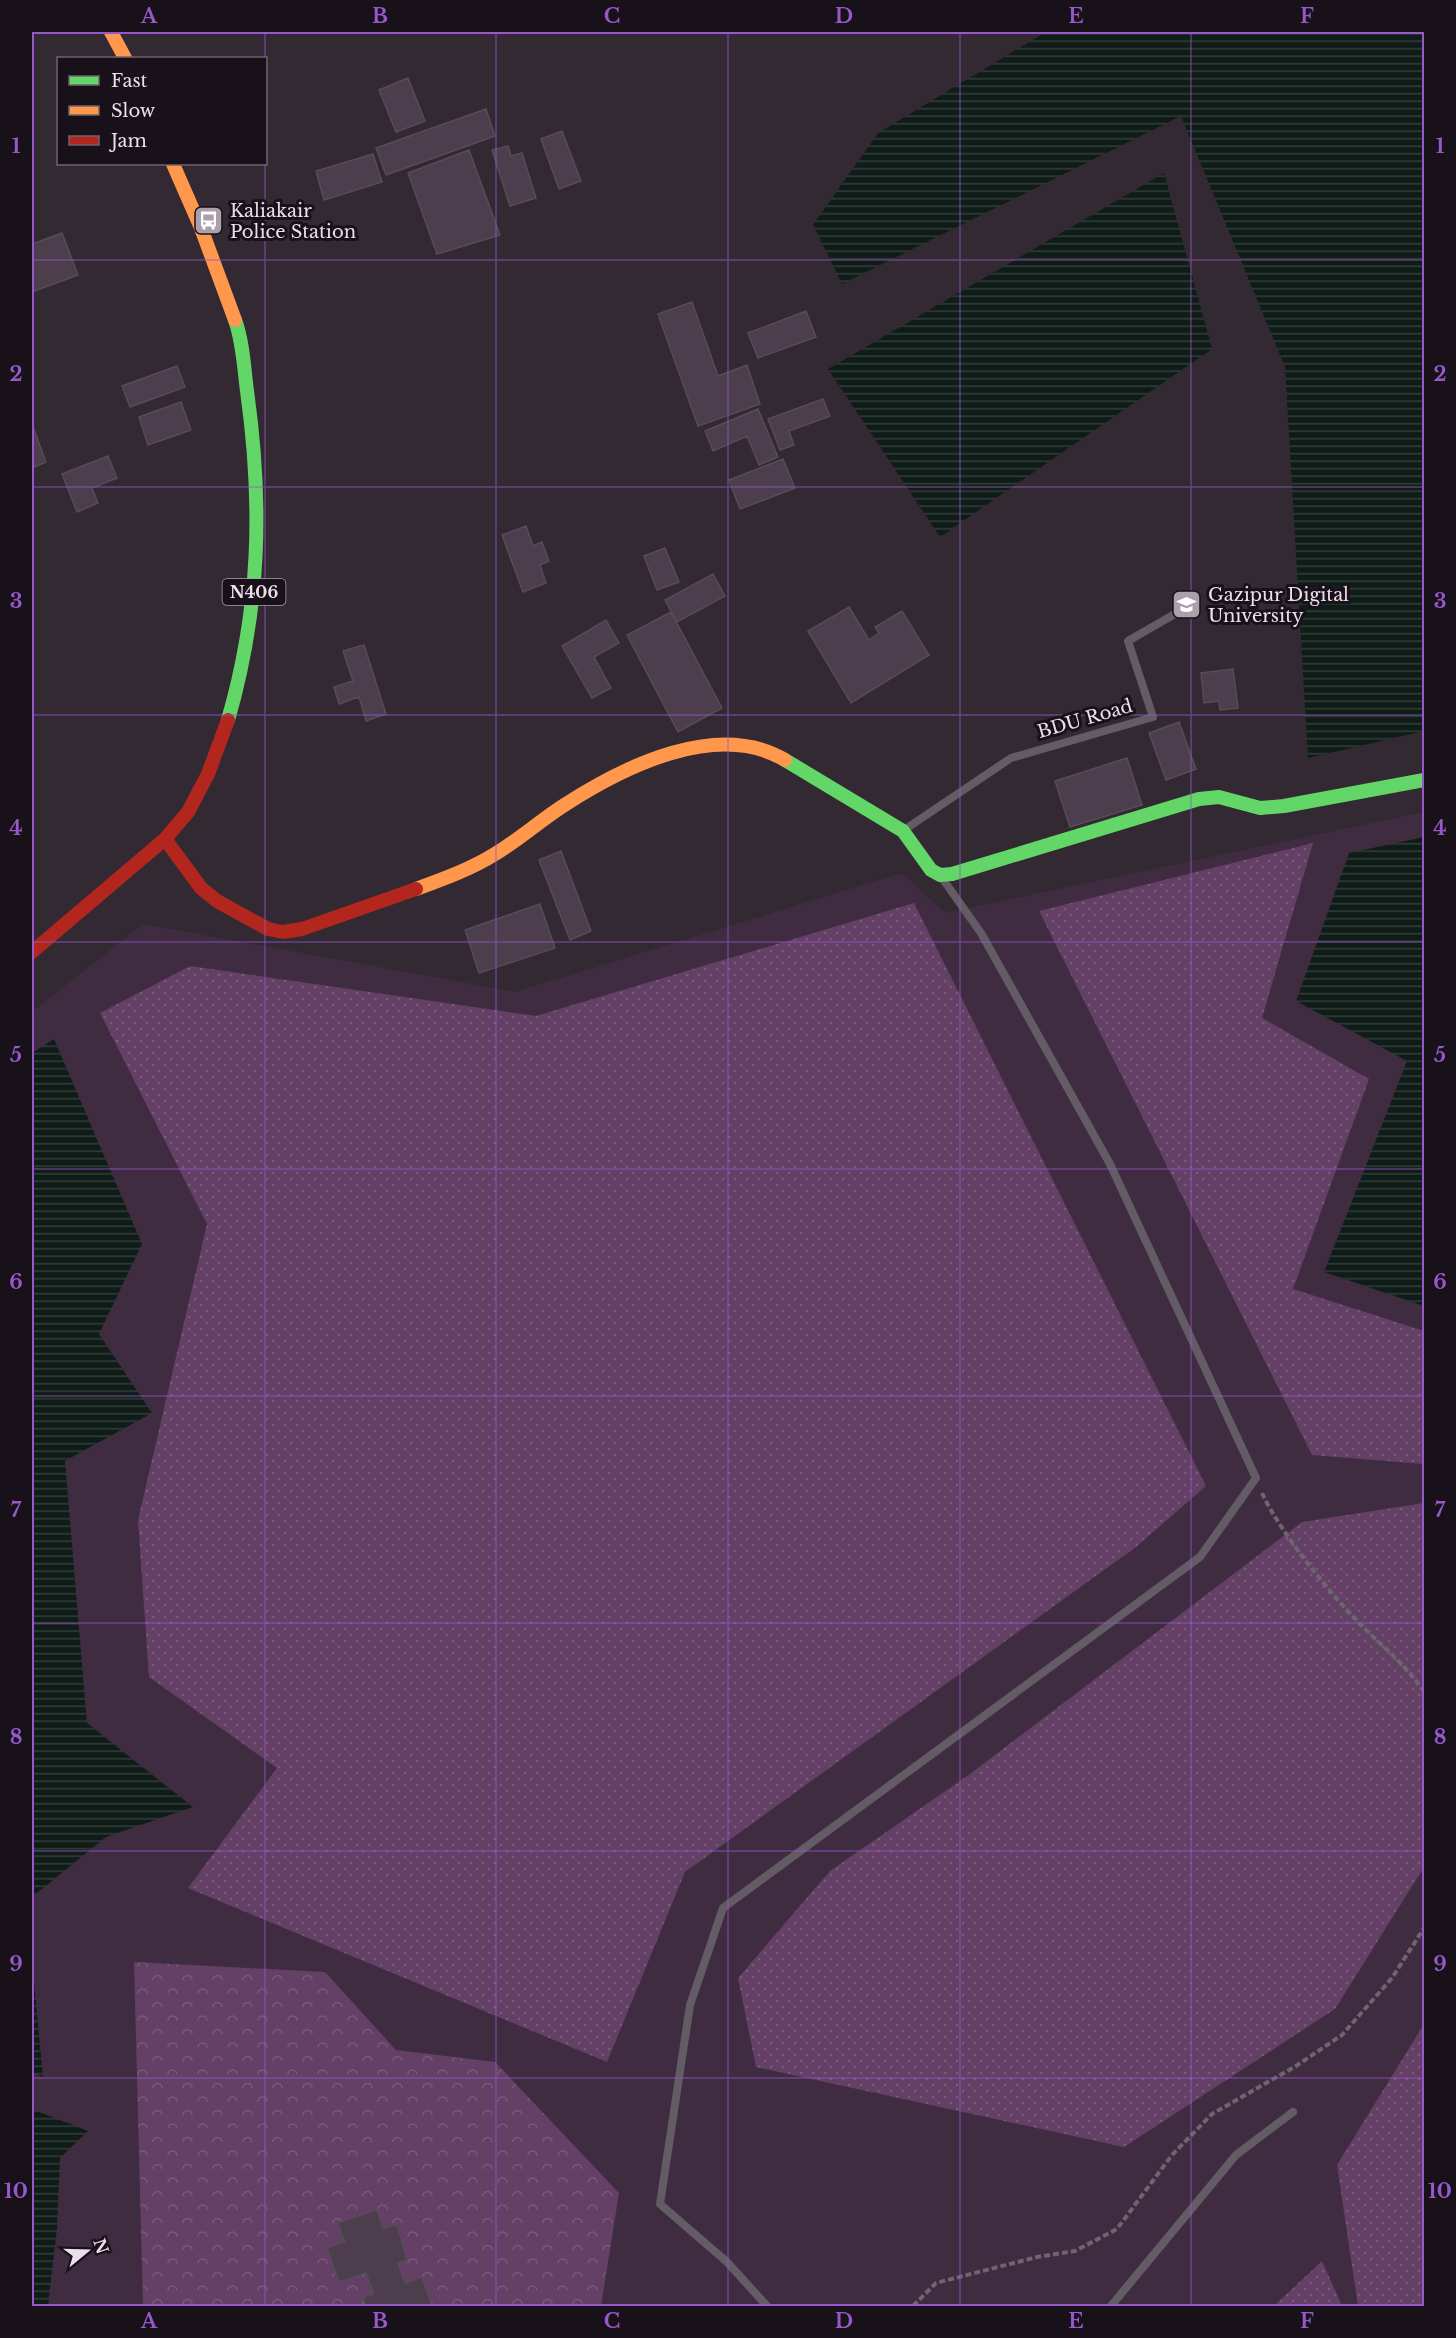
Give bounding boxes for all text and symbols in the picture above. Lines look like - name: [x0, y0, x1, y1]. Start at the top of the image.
- text: A: [140, 4, 158, 28]
- text: B: [372, 4, 388, 28]
- text: C: [604, 4, 620, 28]
- text: D: [835, 4, 853, 28]
- text: E: [1068, 4, 1084, 28]
- text: F: [1300, 4, 1314, 28]
- legend: [57, 57, 267, 165]
- text: Fast: [111, 70, 148, 92]
- text: Slow: [111, 100, 156, 122]
- text: Jam: [109, 130, 147, 152]
- text: 1: [12, 134, 21, 158]
- text: 1: [1436, 134, 1445, 158]
- place label: Kaliakair Police Station: [230, 200, 356, 243]
- bus stop icon: Kaliakair Police Station: [193, 205, 225, 237]
- text: 2: [9, 362, 23, 386]
- text: 2: [1433, 362, 1447, 386]
- road number: N406: [222, 579, 286, 605]
- place label: Gazipur Digital University: [1208, 584, 1349, 627]
- text: 3: [10, 589, 22, 613]
- school or university icon: Gazipur Digital University: [1171, 589, 1203, 621]
- text: 3: [1434, 589, 1446, 613]
- street label: BDU Road: [1035, 695, 1135, 743]
- text: 4: [9, 816, 23, 840]
- text: 4: [1433, 816, 1447, 840]
- text: 5: [10, 1043, 22, 1067]
- text: 5: [1434, 1043, 1446, 1067]
- text: 6: [9, 1270, 23, 1294]
- text: 6: [1433, 1270, 1447, 1294]
- text: 7: [11, 1498, 22, 1522]
- text: 7: [1435, 1498, 1446, 1522]
- text: 8: [10, 1725, 22, 1749]
- text: 8: [1434, 1725, 1446, 1749]
- text: 9: [9, 1952, 23, 1976]
- text: 9: [1433, 1952, 1447, 1976]
- text: 10: [4, 2179, 28, 2203]
- text: 10: [1428, 2179, 1452, 2203]
- north arrow: [57, 2221, 117, 2281]
- text: N: [89, 2236, 113, 2256]
- text: A: [140, 2309, 158, 2333]
- text: B: [372, 2309, 388, 2333]
- text: C: [604, 2309, 620, 2333]
- text: D: [835, 2309, 853, 2333]
- text: E: [1068, 2309, 1084, 2333]
- text: F: [1300, 2309, 1314, 2333]

